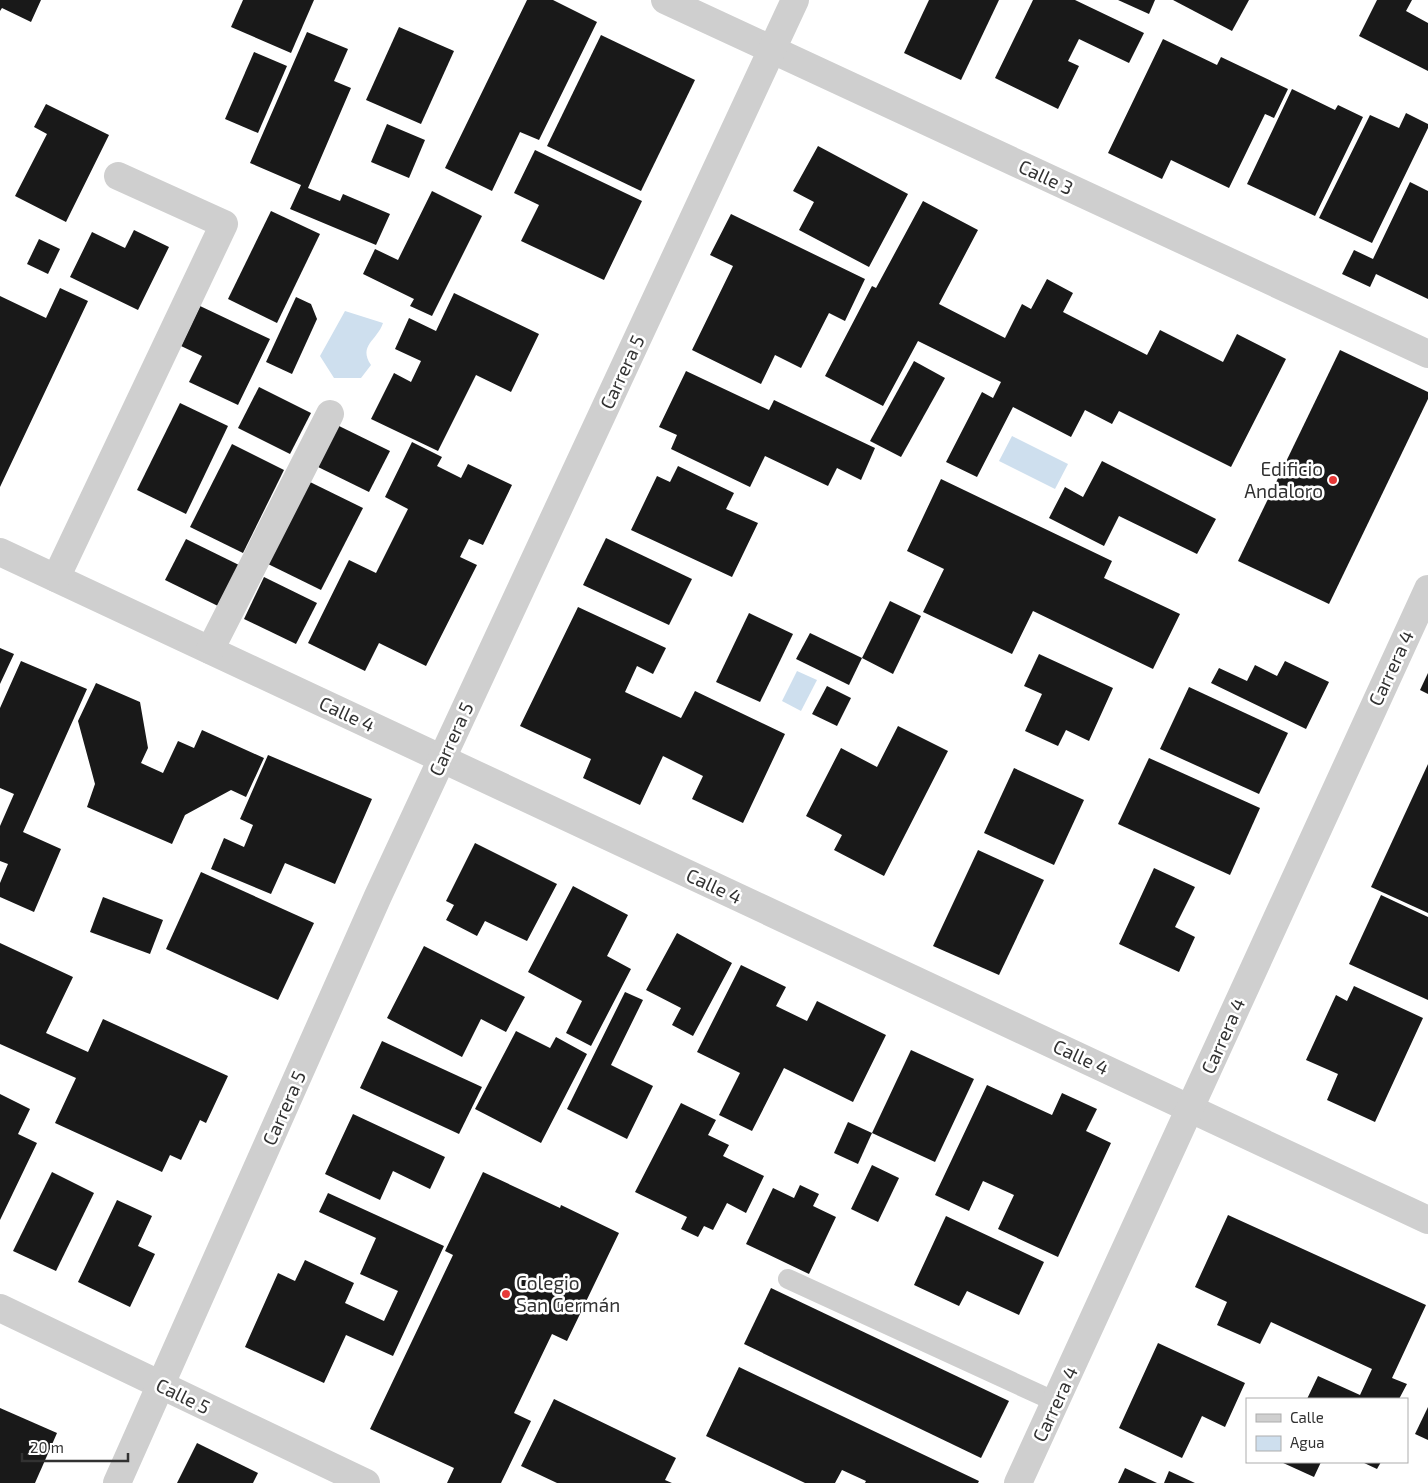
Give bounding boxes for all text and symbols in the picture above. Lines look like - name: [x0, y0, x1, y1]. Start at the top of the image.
- street label: Calle 3: [1015, 154, 1077, 199]
- street label: Carrera 5: [594, 331, 649, 412]
- place label: Edificio Andaloro: [1244, 457, 1323, 502]
- marker: Edificio Andaloro: [1327, 474, 1339, 486]
- street label: Carrera 4: [1363, 626, 1418, 709]
- street label: Calle 4: [316, 691, 379, 736]
- street label: Carrera 5: [423, 698, 478, 779]
- street label: Calle 4: [683, 863, 746, 908]
- street label: Carrera 4: [1196, 994, 1249, 1077]
- street label: Calle 4: [1050, 1034, 1113, 1079]
- street label: Carrera 5: [257, 1067, 310, 1149]
- place label: Colegio San Germán: [516, 1271, 620, 1316]
- marker: Colegio San Germán: [500, 1288, 512, 1300]
- street label: Carrera 4: [1027, 1362, 1082, 1445]
- street label: Calle 5: [152, 1373, 214, 1418]
- legend: [1246, 1398, 1408, 1463]
- text: Calle: [1290, 1408, 1324, 1426]
- scale bar: [22, 1430, 129, 1462]
- text: Agua: [1290, 1433, 1325, 1451]
- text: 20 m: [30, 1438, 64, 1456]

